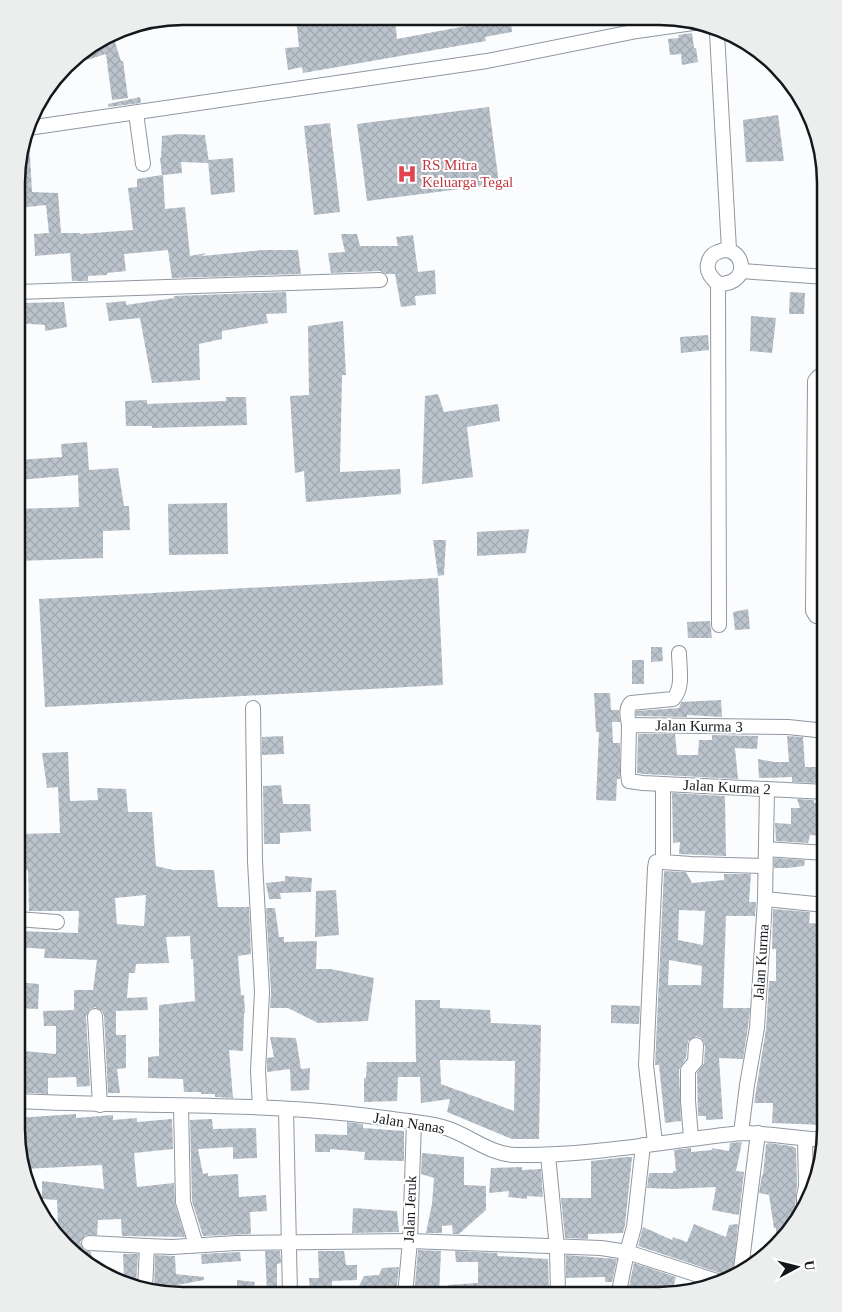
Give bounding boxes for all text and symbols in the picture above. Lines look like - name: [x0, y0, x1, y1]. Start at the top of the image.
- place label: RS Mitra Keluarga Tegal: [422, 157, 513, 190]
- hospital icon: RS Mitra Keluarga Tegal: [396, 163, 418, 185]
- street label: Jalan Kurma 3: [655, 717, 743, 735]
- street label: Jalan Kurma 2: [683, 777, 771, 797]
- street label: Jalan Kurma: [750, 923, 772, 1001]
- street label: Jalan Nanas: [372, 1109, 446, 1137]
- street label: Jalan Jeruk: [401, 1175, 419, 1243]
- north arrow: [772, 1242, 822, 1292]
- text: U: [801, 1260, 817, 1271]

